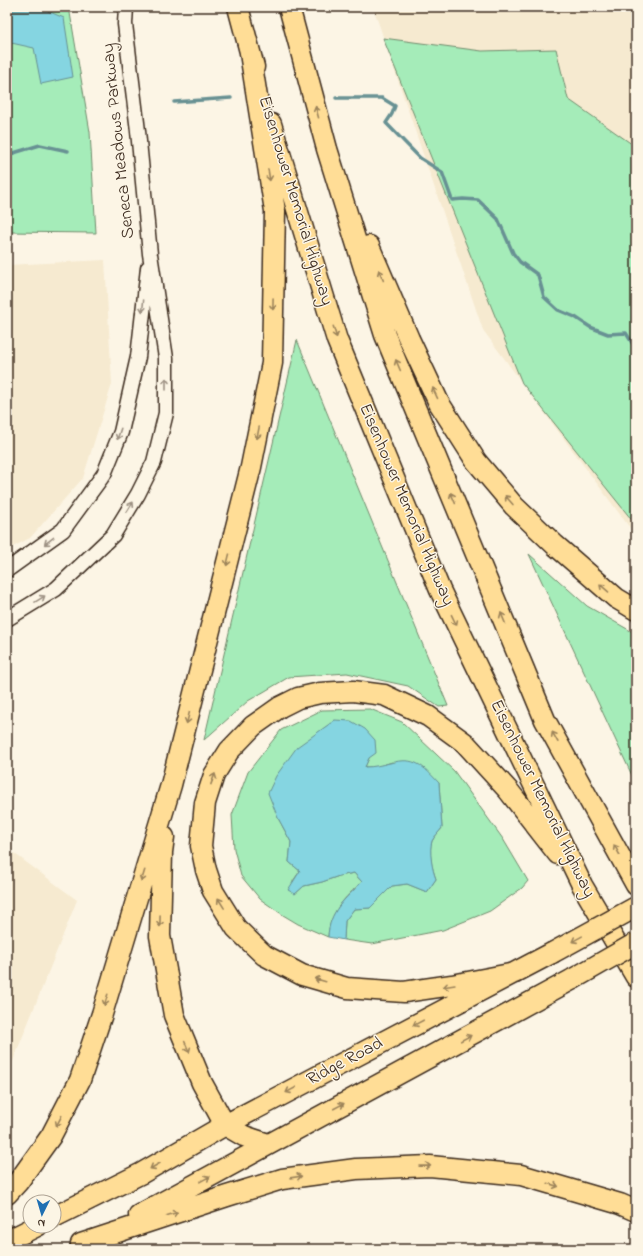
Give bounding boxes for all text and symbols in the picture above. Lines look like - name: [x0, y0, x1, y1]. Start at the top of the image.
- street label: Seneca Meadows Parkway: [96, 42, 142, 240]
- street label: Eisenhower Memorial Highway: [250, 93, 339, 309]
- one-way arrow: [313, 105, 320, 118]
- one-way arrow: [265, 168, 273, 181]
- one-way arrow: [377, 269, 385, 281]
- one-way arrow: [269, 297, 277, 310]
- one-way arrow: [139, 299, 147, 312]
- one-way arrow: [332, 325, 339, 338]
- one-way arrow: [394, 360, 401, 372]
- one-way arrow: [162, 378, 170, 391]
- one-way arrow: [431, 388, 438, 400]
- street label: Eisenhower Memorial Highway: [351, 400, 460, 611]
- one-way arrow: [254, 426, 262, 439]
- one-way arrow: [115, 428, 123, 440]
- one-way arrow: [449, 493, 456, 505]
- one-way arrow: [504, 494, 513, 505]
- one-way arrow: [127, 501, 135, 513]
- one-way arrow: [43, 536, 54, 545]
- one-way arrow: [224, 553, 231, 566]
- one-way arrow: [599, 583, 610, 592]
- one-way arrow: [34, 594, 46, 602]
- one-way arrow: [499, 613, 506, 625]
- one-way arrow: [451, 614, 458, 626]
- street label: Eisenhower Memorial Highway: [482, 695, 601, 903]
- one-way arrow: [183, 712, 191, 725]
- one-way arrow: [550, 731, 558, 743]
- one-way arrow: [209, 773, 217, 785]
- one-way arrow: [613, 845, 621, 857]
- one-way arrow: [139, 869, 146, 882]
- one-way arrow: [216, 897, 224, 909]
- one-way arrow: [156, 914, 164, 927]
- one-way arrow: [571, 936, 583, 944]
- one-way arrow: [314, 976, 327, 983]
- one-way arrow: [443, 982, 456, 990]
- one-way arrow: [102, 994, 109, 1007]
- one-way arrow: [412, 1020, 424, 1027]
- street label: Ridge Road: [302, 1031, 388, 1094]
- one-way arrow: [459, 1033, 471, 1041]
- one-way arrow: [184, 1041, 192, 1053]
- one-way arrow: [285, 1087, 297, 1095]
- one-way arrow: [333, 1102, 345, 1109]
- one-way arrow: [55, 1115, 62, 1127]
- one-way arrow: [149, 1162, 161, 1170]
- one-way arrow: [418, 1162, 431, 1170]
- one-way arrow: [289, 1173, 302, 1181]
- one-way arrow: [199, 1174, 211, 1182]
- one-way arrow: [547, 1182, 560, 1189]
- north arrow: [22, 1194, 62, 1234]
- one-way arrow: [165, 1210, 178, 1217]
- text: N: [37, 1215, 46, 1231]

